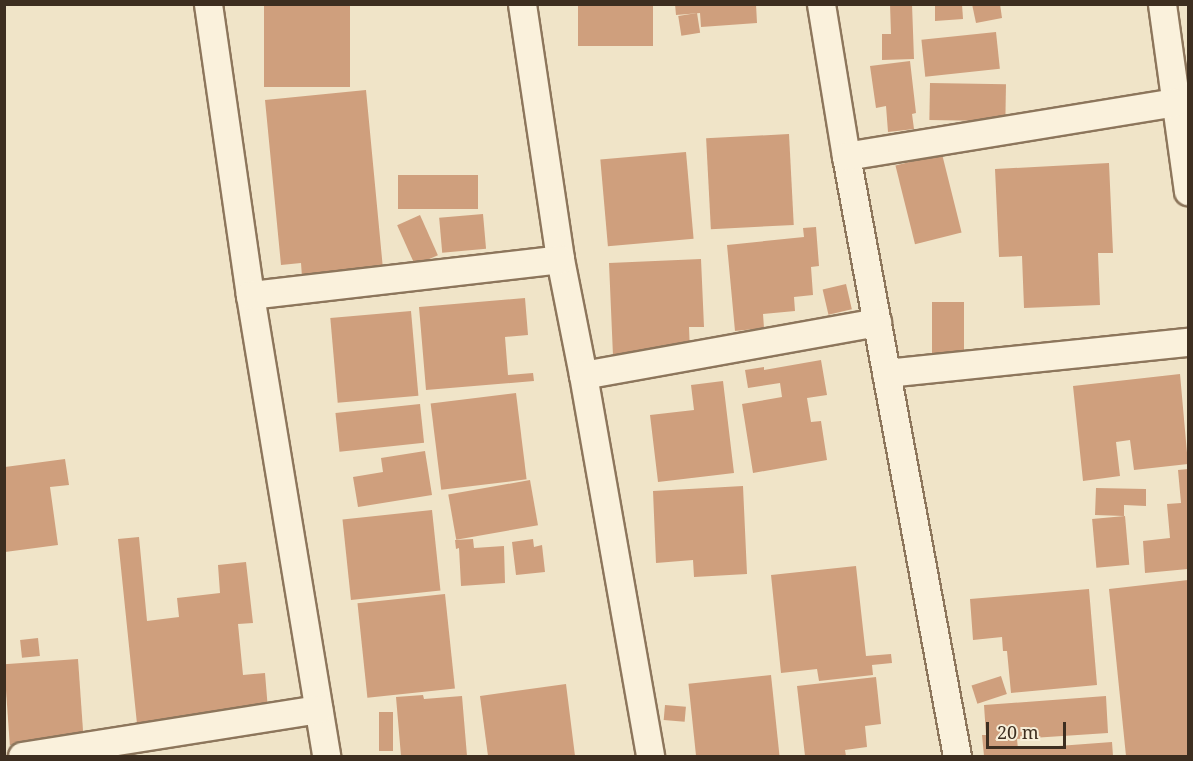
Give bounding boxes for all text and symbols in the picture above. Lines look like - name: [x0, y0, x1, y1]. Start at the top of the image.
- scale bar: [989, 710, 1068, 748]
- text: 20 m: [997, 720, 1039, 744]

